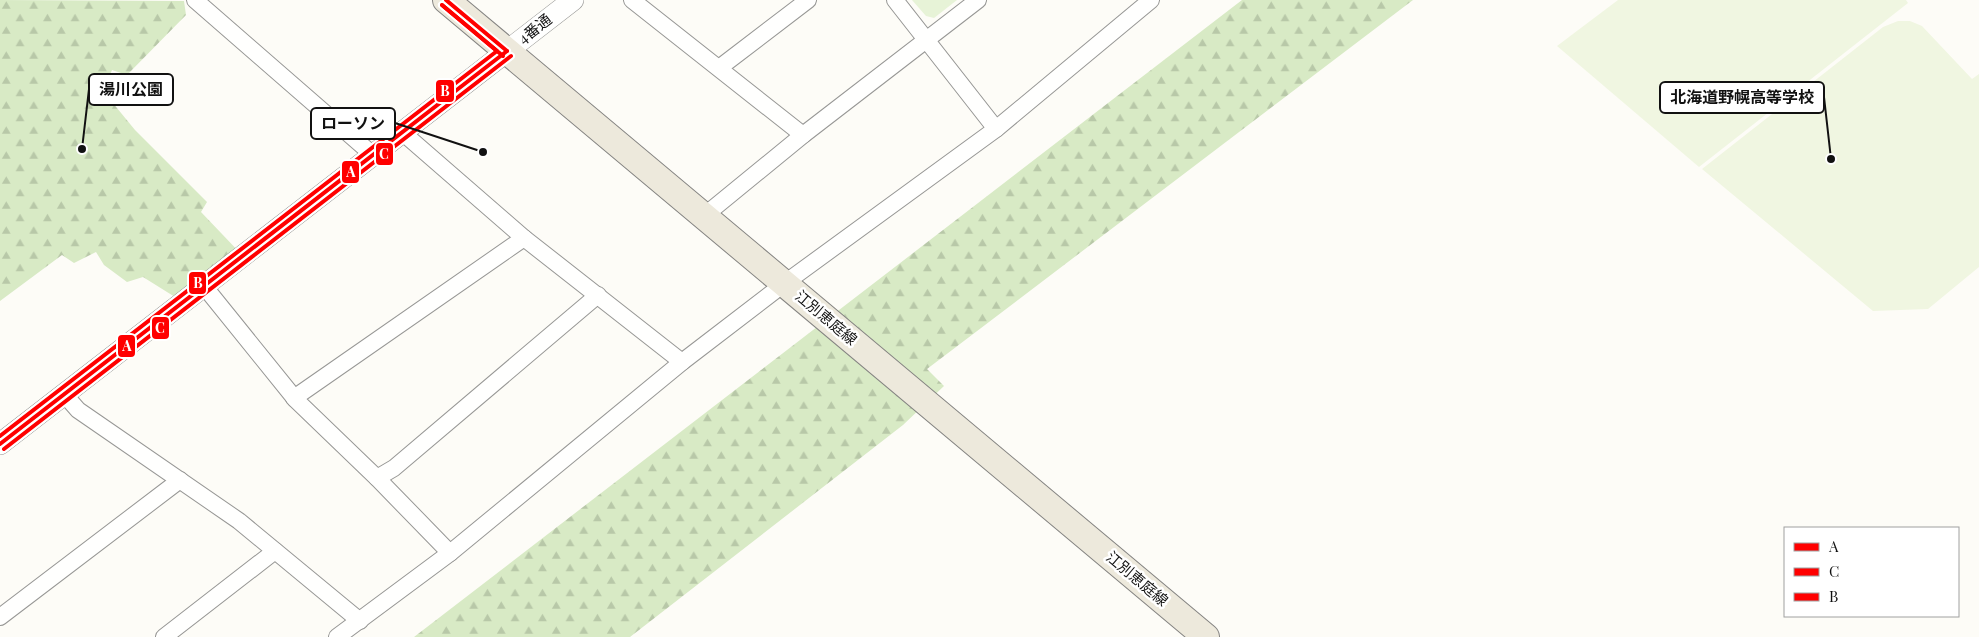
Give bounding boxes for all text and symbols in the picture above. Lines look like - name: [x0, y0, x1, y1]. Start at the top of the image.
- street label: 4番通: [513, 9, 555, 48]
- callout: 湯川公園: [89, 74, 173, 105]
- text: 湯川公園: [99, 78, 163, 99]
- line badge: B: [435, 79, 455, 103]
- text: B: [440, 81, 450, 100]
- callout: 北海道野幌高等学校: [1660, 82, 1824, 113]
- text: 北海道野幌高等学校: [1670, 86, 1814, 107]
- callout: ローソン: [311, 108, 395, 139]
- text: ローソン: [321, 112, 385, 133]
- line badge: C: [375, 142, 394, 166]
- text: C: [379, 144, 389, 163]
- line badge: A: [341, 160, 360, 184]
- text: A: [345, 162, 356, 181]
- line badge: B: [188, 271, 207, 295]
- text: B: [193, 273, 203, 292]
- street label: 江別恵庭線: [791, 285, 862, 349]
- line badge: C: [151, 316, 170, 340]
- text: C: [155, 318, 165, 337]
- line badge: A: [117, 334, 136, 358]
- text: A: [121, 336, 132, 355]
- legend: [1784, 527, 1959, 617]
- text: A: [1828, 536, 1839, 556]
- street label: 江別恵庭線: [1102, 546, 1173, 610]
- text: C: [1829, 561, 1839, 581]
- text: B: [1829, 586, 1838, 606]

